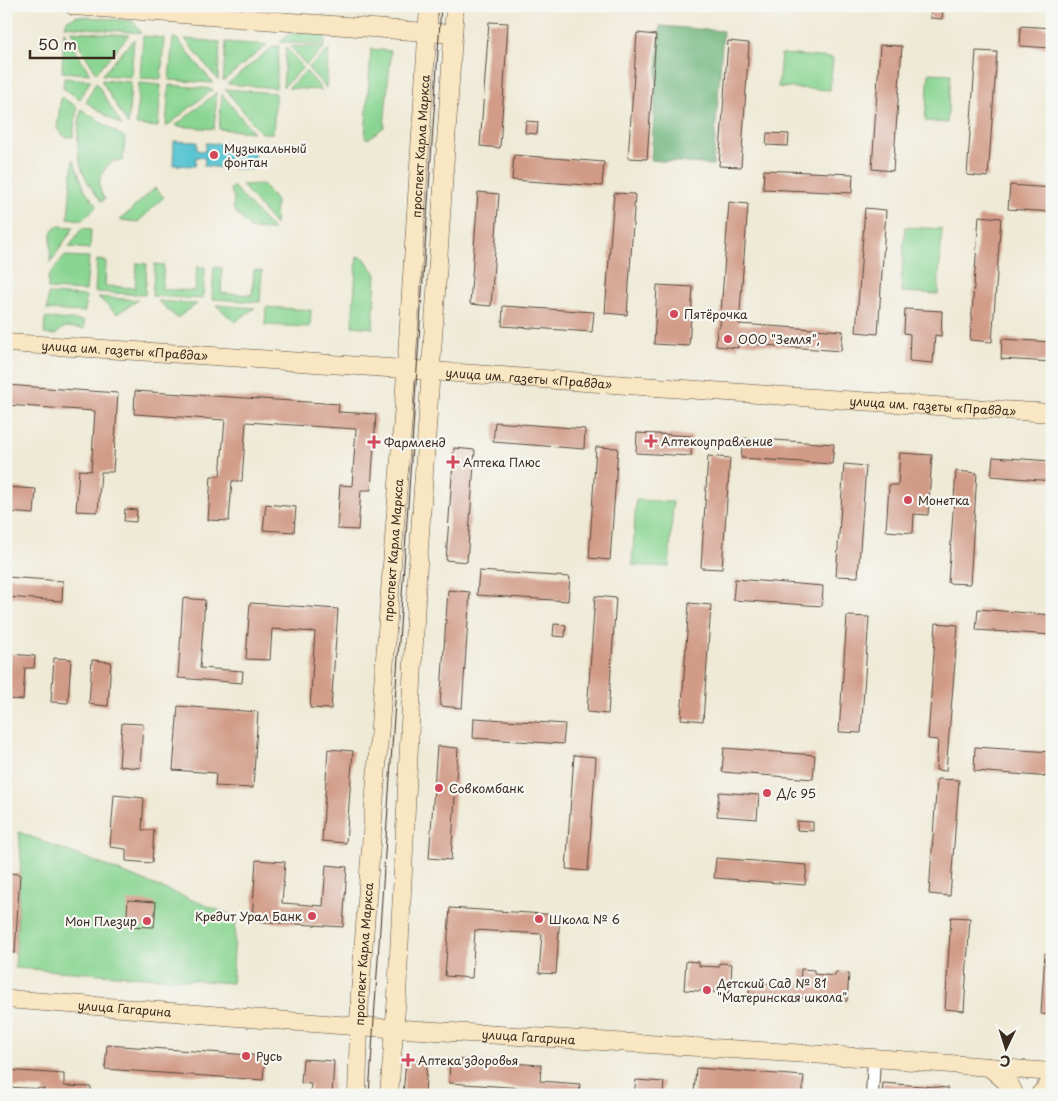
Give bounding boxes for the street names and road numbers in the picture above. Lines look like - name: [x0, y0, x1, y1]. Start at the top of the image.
- street label: проспект Карла Маркса: [407, 74, 434, 218]
- street label: улица им. газеты «Правда»: [41, 336, 209, 365]
- street label: улица им. газеты «Правда»: [445, 363, 613, 393]
- street label: улица им. газеты «Правда»: [849, 391, 1017, 420]
- street label: проспект Карла Маркса: [379, 478, 407, 622]
- street label: проспект Карла Маркса: [350, 881, 377, 1026]
- street label: улица Гагарина: [77, 996, 173, 1021]
- street label: улица Гагарина: [481, 1025, 576, 1049]

